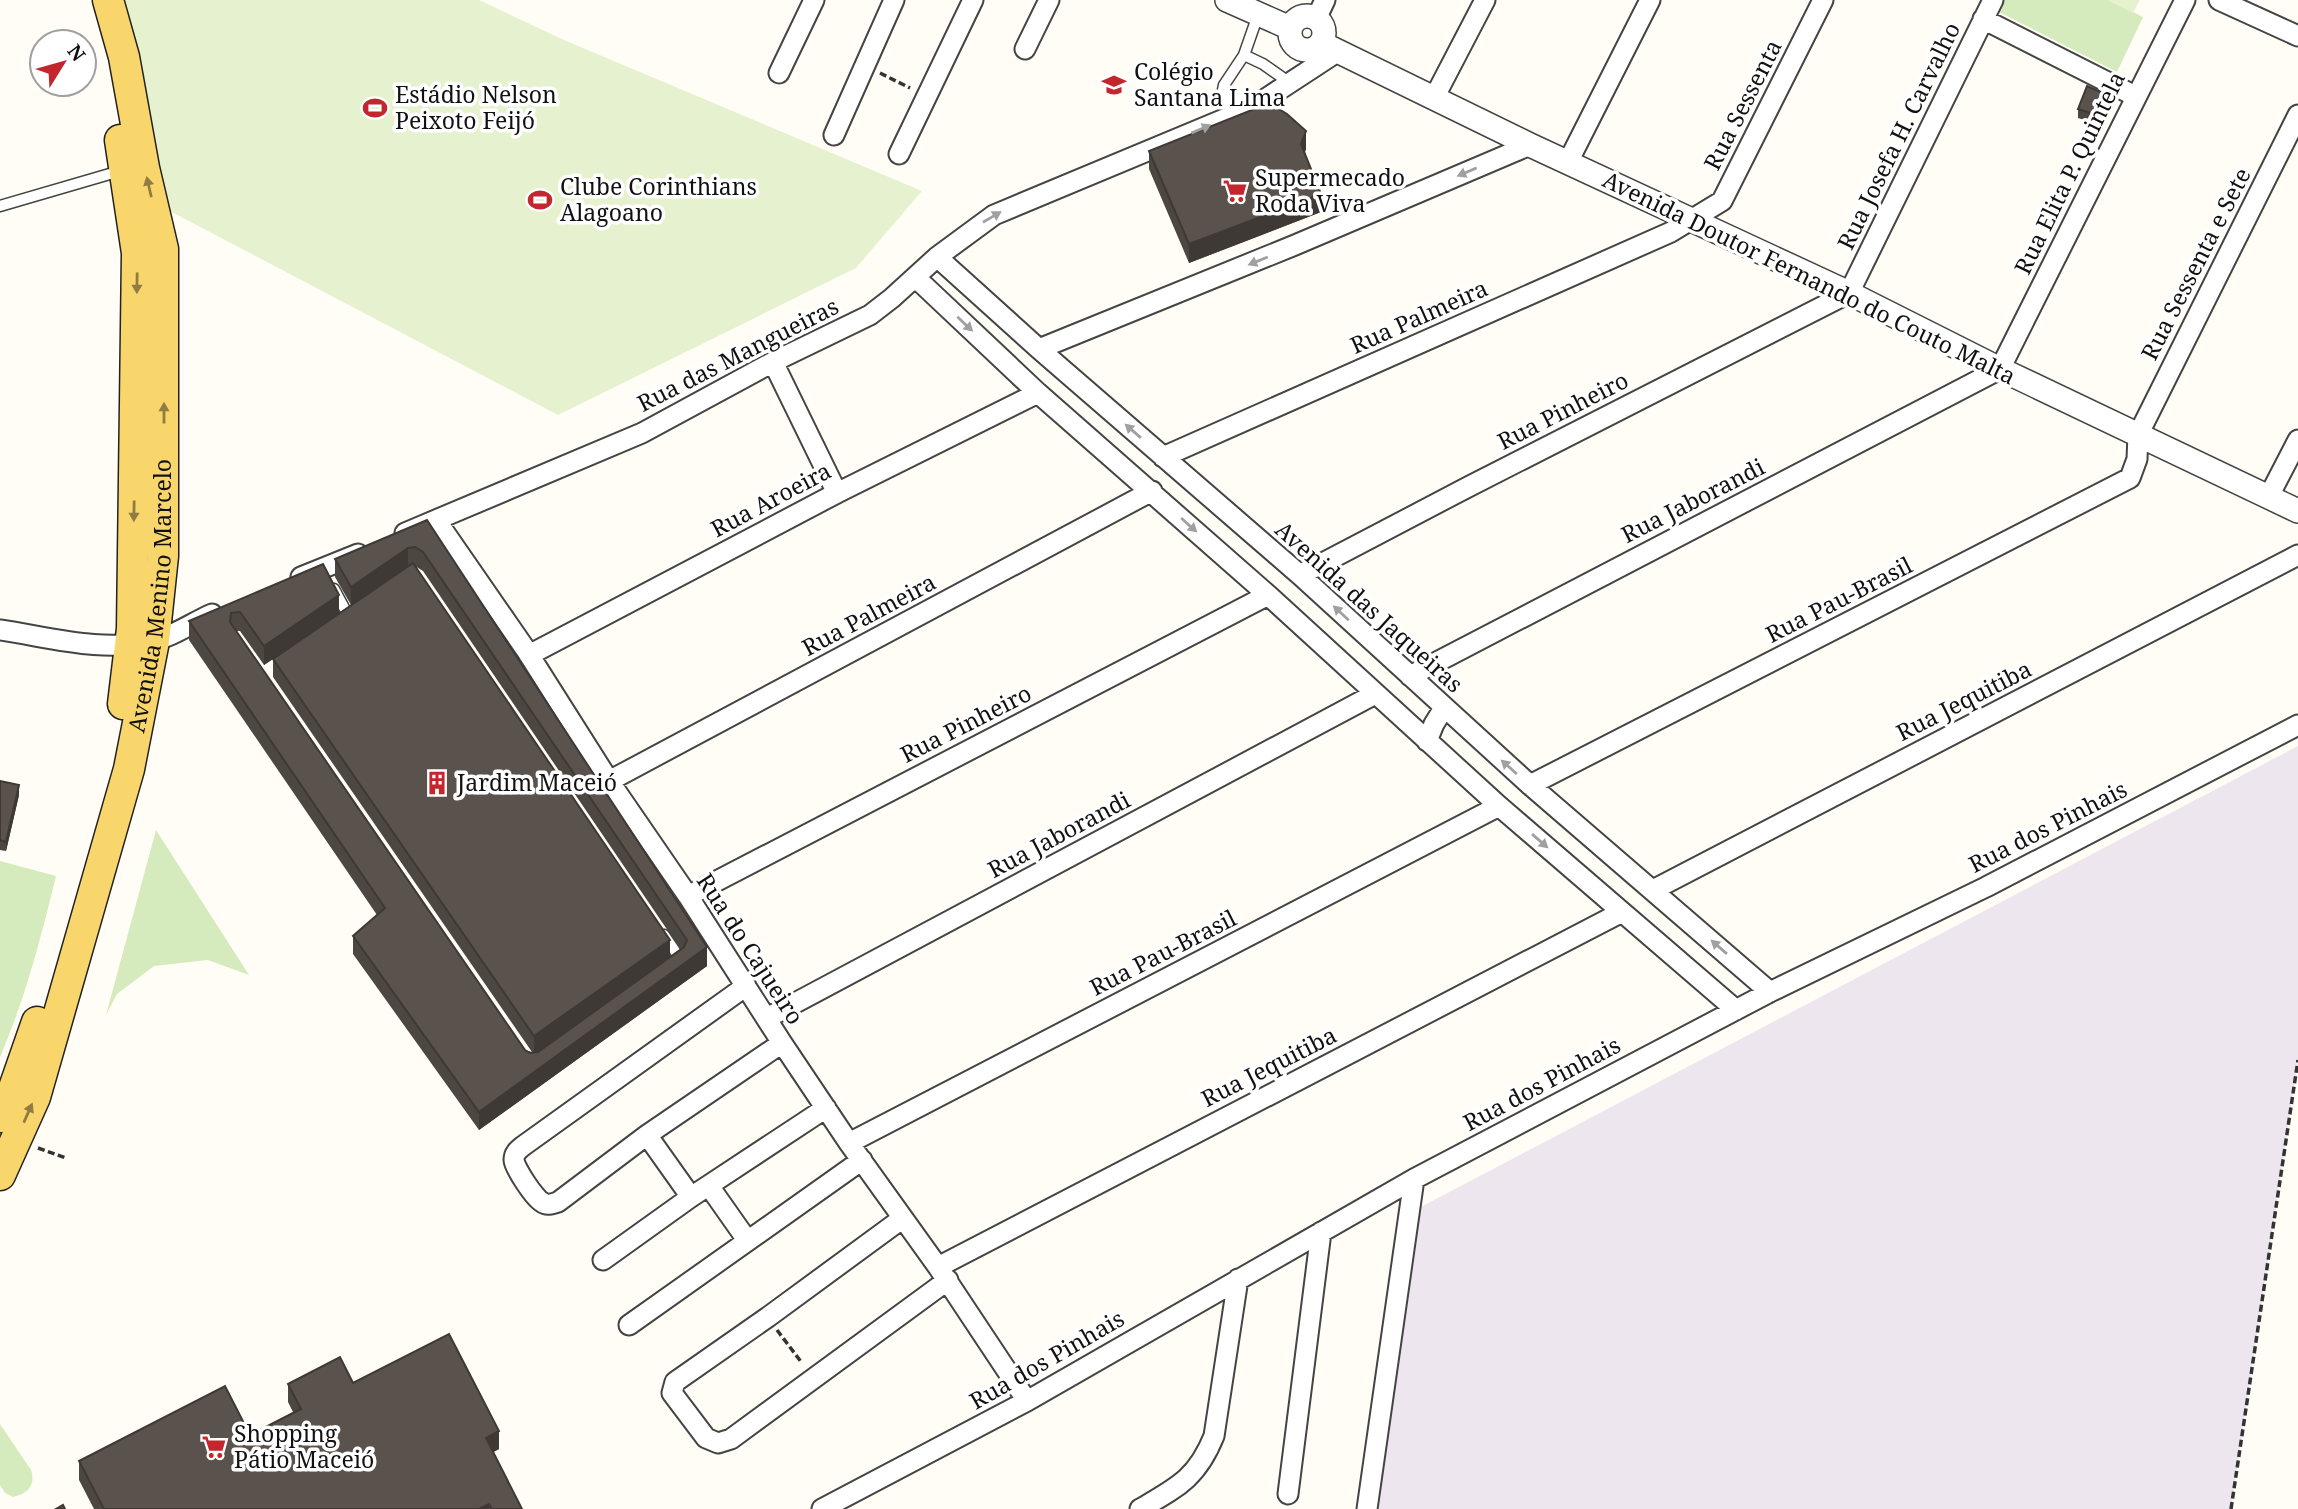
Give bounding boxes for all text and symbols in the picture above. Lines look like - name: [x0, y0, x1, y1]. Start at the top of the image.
- street label: Rua Josefa H. Carvalho: [1829, 16, 1967, 255]
- north arrow: [28, 28, 98, 98]
- street label: Rua Sessenta: [1696, 34, 1789, 175]
- text: N: [62, 39, 91, 67]
- place label: Colégio Santana Lima: [1134, 55, 1285, 113]
- street label: Rua Elita P. Quintela: [2006, 66, 2132, 279]
- school or university icon: Colégio Santana Lima: [1100, 71, 1128, 99]
- place label: Estádio Nelson Peixoto Feijó: [395, 78, 557, 136]
- sports icon: Estádio Nelson Peixoto Feijó: [361, 94, 389, 122]
- one-way arrow: [1191, 123, 1212, 134]
- place label: Supermecado Roda Viva: [1255, 161, 1405, 219]
- street label: Rua Sessenta e Sete: [2133, 162, 2257, 365]
- street label: Avenida Doutor Fernando do Couto Malta: [1598, 163, 2021, 391]
- one-way arrow: [1457, 166, 1477, 178]
- place label: Clube Corinthians Alagoano: [560, 170, 757, 228]
- one-way arrow: [143, 176, 154, 198]
- supermarket icon: Supermecado Roda Viva: [1221, 177, 1249, 205]
- sports icon: Clube Corinthians Alagoano: [526, 186, 554, 214]
- one-way arrow: [982, 211, 1001, 223]
- one-way arrow: [1247, 255, 1268, 266]
- street label: Rua Palmeira: [1345, 272, 1492, 361]
- one-way arrow: [131, 273, 143, 295]
- street label: Rua das Mangueiras: [631, 290, 844, 419]
- one-way arrow: [956, 316, 974, 332]
- street label: Rua Pinheiro: [1492, 363, 1634, 457]
- one-way arrow: [158, 402, 170, 424]
- one-way arrow: [1125, 424, 1142, 439]
- street label: Rua Jaborandi: [1615, 450, 1770, 550]
- street label: Rua Aroeira: [705, 454, 836, 544]
- street label: Avenida Menino Marcelo: [120, 459, 178, 735]
- one-way arrow: [128, 500, 140, 522]
- street label: Avenida das Jaqueiras: [1269, 513, 1470, 699]
- one-way arrow: [1180, 517, 1198, 533]
- street label: Rua Pau-Brasil: [1760, 548, 1917, 650]
- street label: Rua Palmeira: [796, 565, 941, 663]
- one-way arrow: [1332, 605, 1350, 621]
- street label: Rua Jequitiba: [1890, 652, 2037, 748]
- street label: Rua Pinheiro: [895, 676, 1037, 770]
- one-way arrow: [1501, 759, 1518, 775]
- place label: Jardim Maceió: [456, 766, 617, 798]
- building icon: Jardim Maceió: [423, 769, 451, 797]
- street label: Rua dos Pinhais: [1963, 772, 2132, 880]
- street label: Rua Jaborandi: [982, 783, 1136, 885]
- one-way arrow: [1531, 833, 1549, 849]
- street label: Rua do Cajueiro: [690, 867, 812, 1030]
- street label: Rua Pau-Brasil: [1084, 901, 1241, 1003]
- one-way arrow: [1710, 939, 1728, 955]
- street label: Rua Jequitiba: [1195, 1018, 1342, 1114]
- street label: Rua dos Pinhais: [1457, 1028, 1626, 1138]
- one-way arrow: [22, 1103, 34, 1123]
- street label: Rua dos Pinhais: [963, 1302, 1130, 1416]
- place label: Shopping Pátio Maceió: [234, 1417, 374, 1475]
- supermarket icon: Shopping Pátio Maceió: [200, 1433, 228, 1461]

